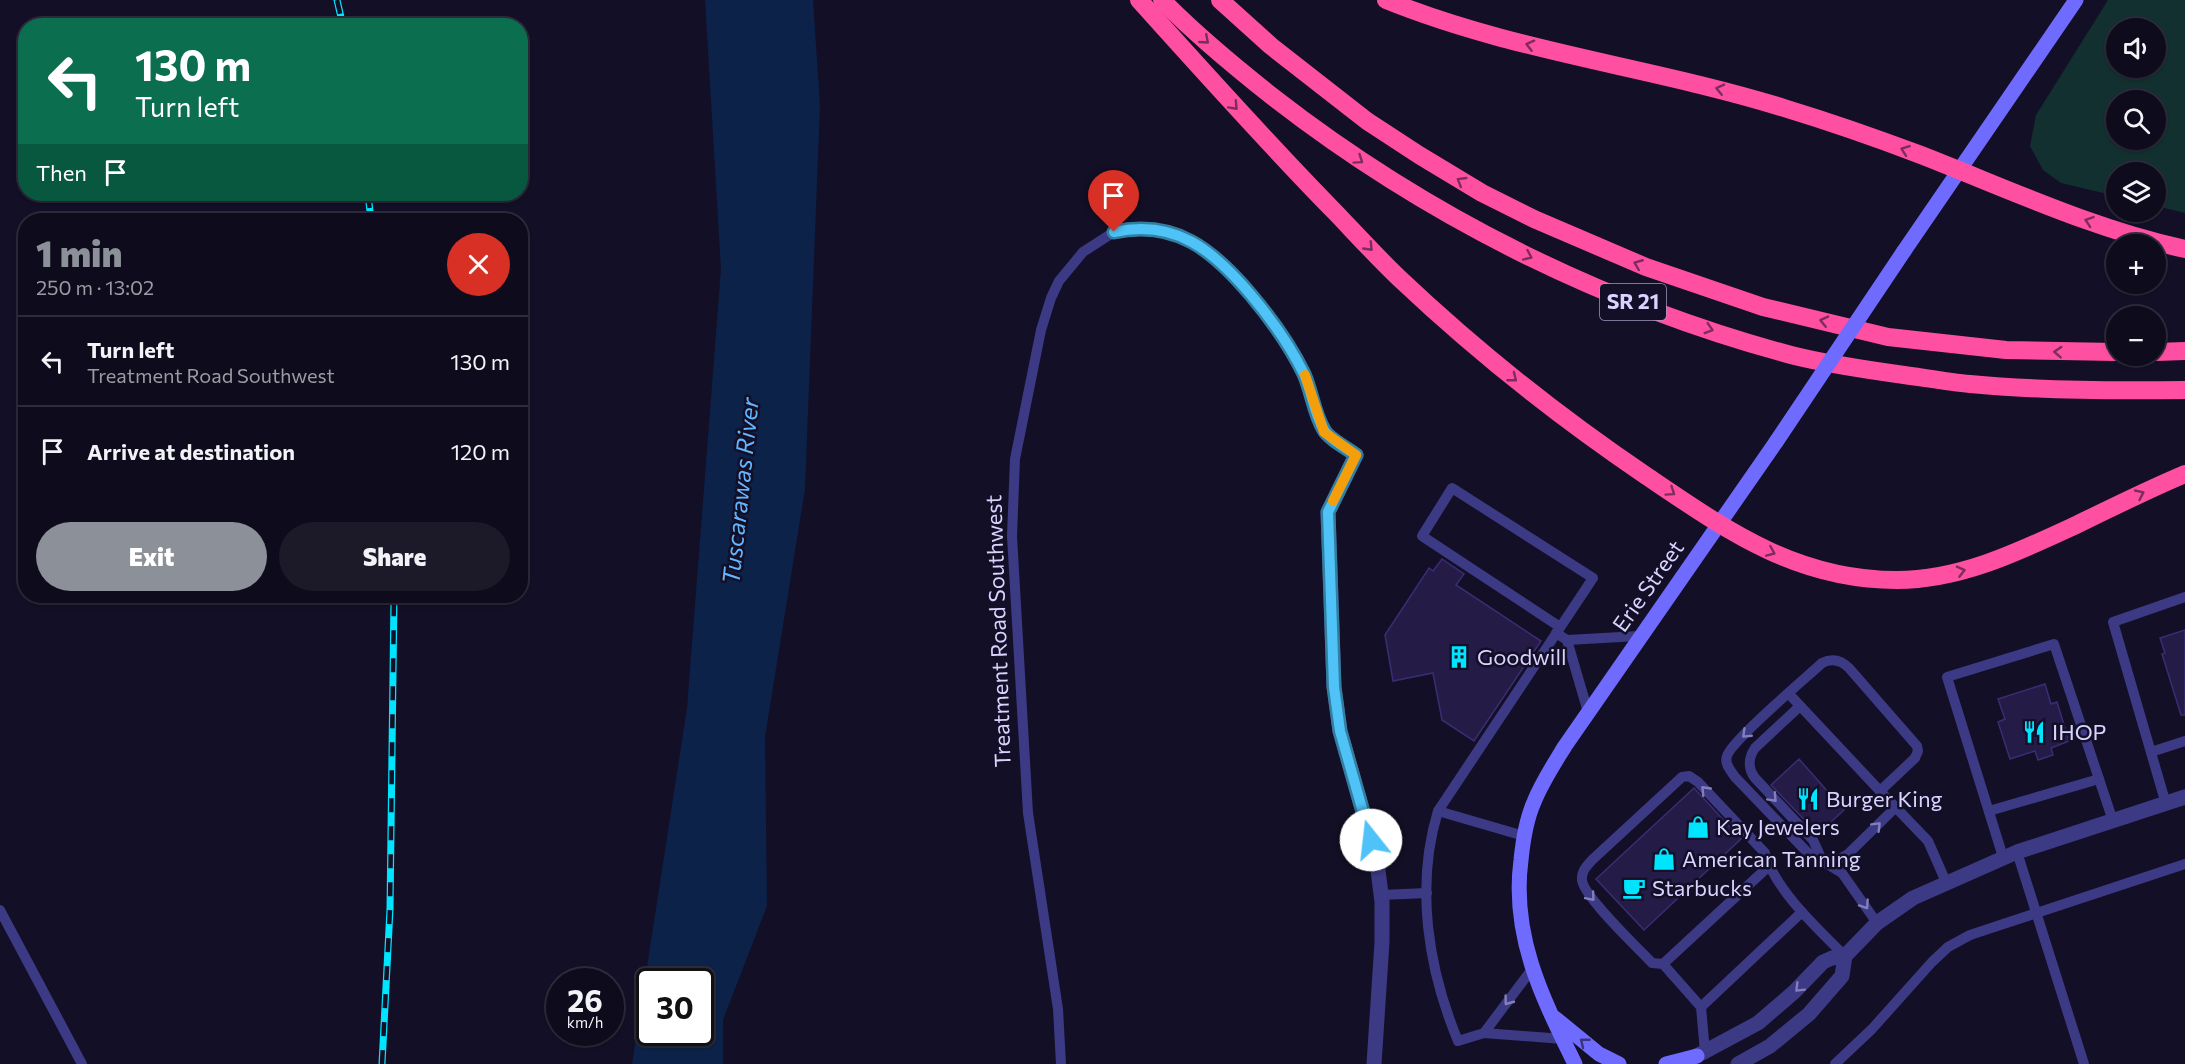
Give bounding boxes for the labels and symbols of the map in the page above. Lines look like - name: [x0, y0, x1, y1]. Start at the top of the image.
- one-way arrow: [1198, 33, 1209, 44]
- one-way arrow: [1525, 40, 1535, 53]
- one-way arrow: [1715, 84, 1725, 97]
- one-way arrow: [1227, 98, 1238, 109]
- one-way arrow: [1900, 144, 1911, 157]
- one-way arrow: [1352, 153, 1363, 164]
- pin: [1088, 170, 1139, 232]
- one-way arrow: [1457, 176, 1467, 188]
- one-way arrow: [2084, 216, 2094, 229]
- one-way arrow: [1361, 240, 1372, 251]
- one-way arrow: [1522, 248, 1533, 260]
- one-way arrow: [1633, 259, 1644, 271]
- road number: SR 21: [1600, 284, 1666, 320]
- one-way arrow: [1819, 316, 1829, 329]
- one-way arrow: [1703, 322, 1714, 334]
- one-way arrow: [2054, 346, 2063, 359]
- one-way arrow: [1506, 370, 1517, 381]
- water label: Tuscarawas River: [715, 395, 764, 585]
- one-way arrow: [1664, 485, 1675, 496]
- one-way arrow: [2133, 490, 2144, 502]
- street label: Treatment Road Southwest: [979, 494, 1016, 768]
- street label: Erie Street: [1606, 535, 1689, 637]
- one-way arrow: [1764, 545, 1775, 557]
- one-way arrow: [1956, 566, 1966, 579]
- place label: Goodwill: [1477, 643, 1567, 670]
- building icon: Goodwill: [1446, 644, 1472, 670]
- place label: IHOP: [2052, 718, 2106, 745]
- restaurant icon: IHOP: [2021, 719, 2047, 745]
- one-way arrow: [1743, 726, 1754, 737]
- place label: Burger King: [1826, 785, 1943, 812]
- one-way arrow: [1702, 786, 1713, 797]
- restaurant icon: Burger King: [1795, 786, 1821, 812]
- one-way arrow: [1766, 791, 1777, 802]
- position arrow: [1339, 808, 1403, 872]
- place label: Kay Jewelers: [1716, 813, 1840, 840]
- shop icon: Kay Jewelers: [1685, 814, 1711, 840]
- one-way arrow: [1870, 823, 1881, 834]
- place label: American Tanning: [1682, 845, 1861, 872]
- shop icon: American Tanning: [1651, 846, 1677, 872]
- place label: Starbucks: [1652, 874, 1752, 901]
- cafe icon: Starbucks: [1621, 875, 1647, 901]
- one-way arrow: [1584, 890, 1595, 901]
- one-way arrow: [1858, 898, 1869, 909]
- speed limit sign: 30: [636, 968, 714, 1046]
- one-way arrow: [1795, 980, 1806, 991]
- one-way arrow: [1504, 994, 1515, 1005]
- one-way arrow: [1580, 1039, 1591, 1050]

